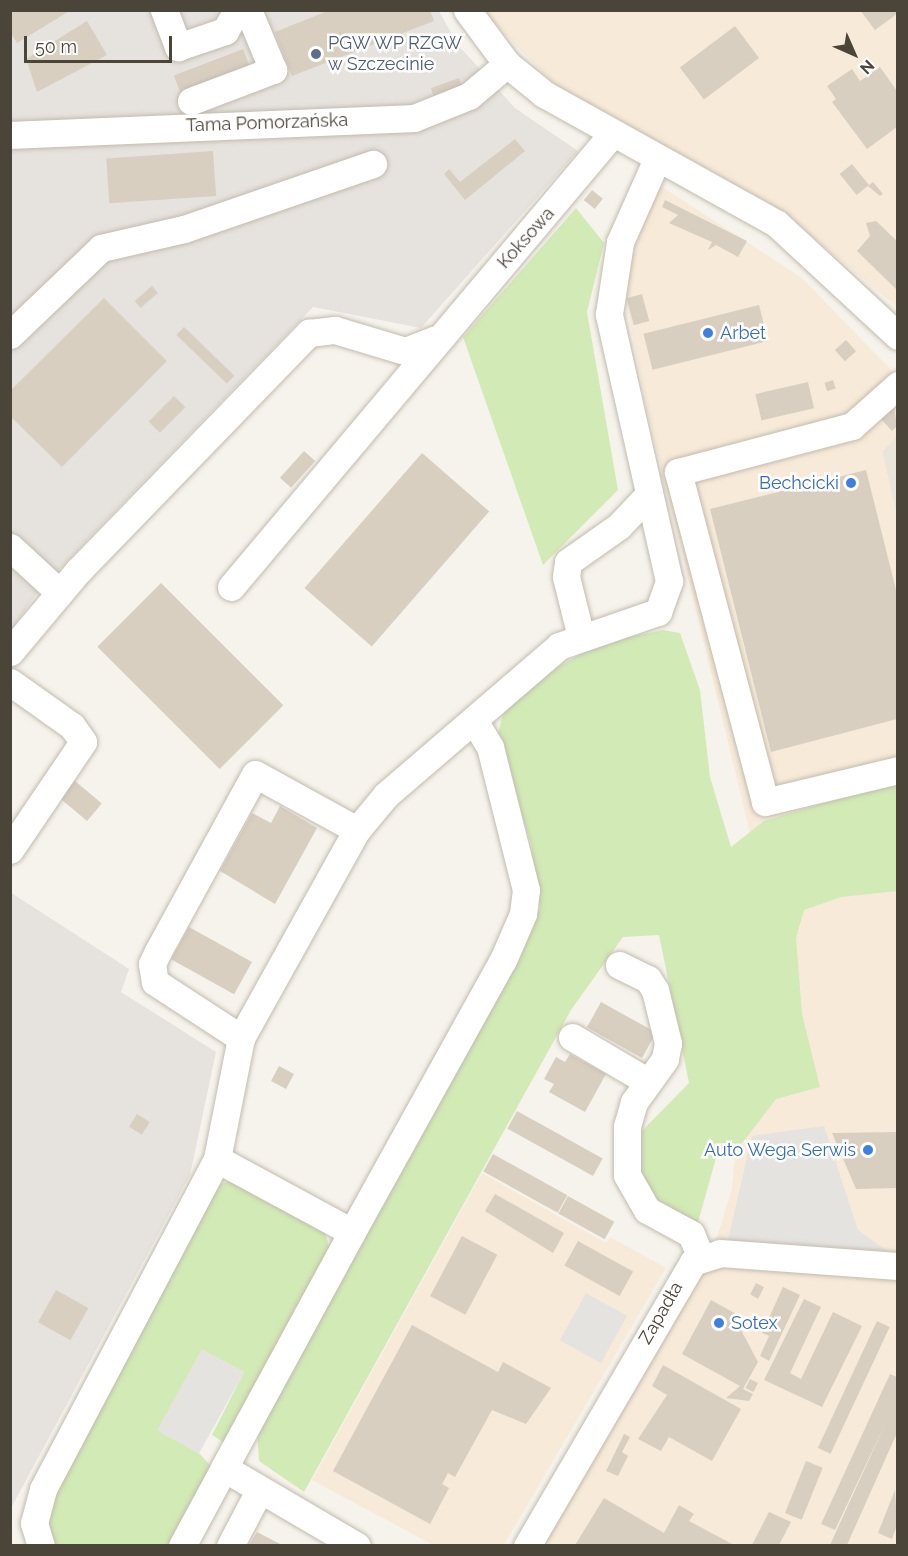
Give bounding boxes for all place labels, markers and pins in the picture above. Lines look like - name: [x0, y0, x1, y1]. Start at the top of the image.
- place label: PGW WP RZGW w Szczecinie: [328, 33, 464, 76]
- marker: PGW WP RZGW w Szczecinie: [309, 47, 323, 61]
- place label: Arbet: [720, 322, 766, 344]
- marker: Arbet: [701, 326, 715, 340]
- place label: Bechcicki: [759, 472, 839, 494]
- marker: Bechcicki: [844, 476, 858, 490]
- place label: Auto Wega Serwis: [703, 1139, 856, 1161]
- marker: Auto Wega Serwis: [861, 1143, 875, 1157]
- place label: Sotex: [731, 1312, 778, 1334]
- marker: Sotex: [712, 1316, 726, 1330]

